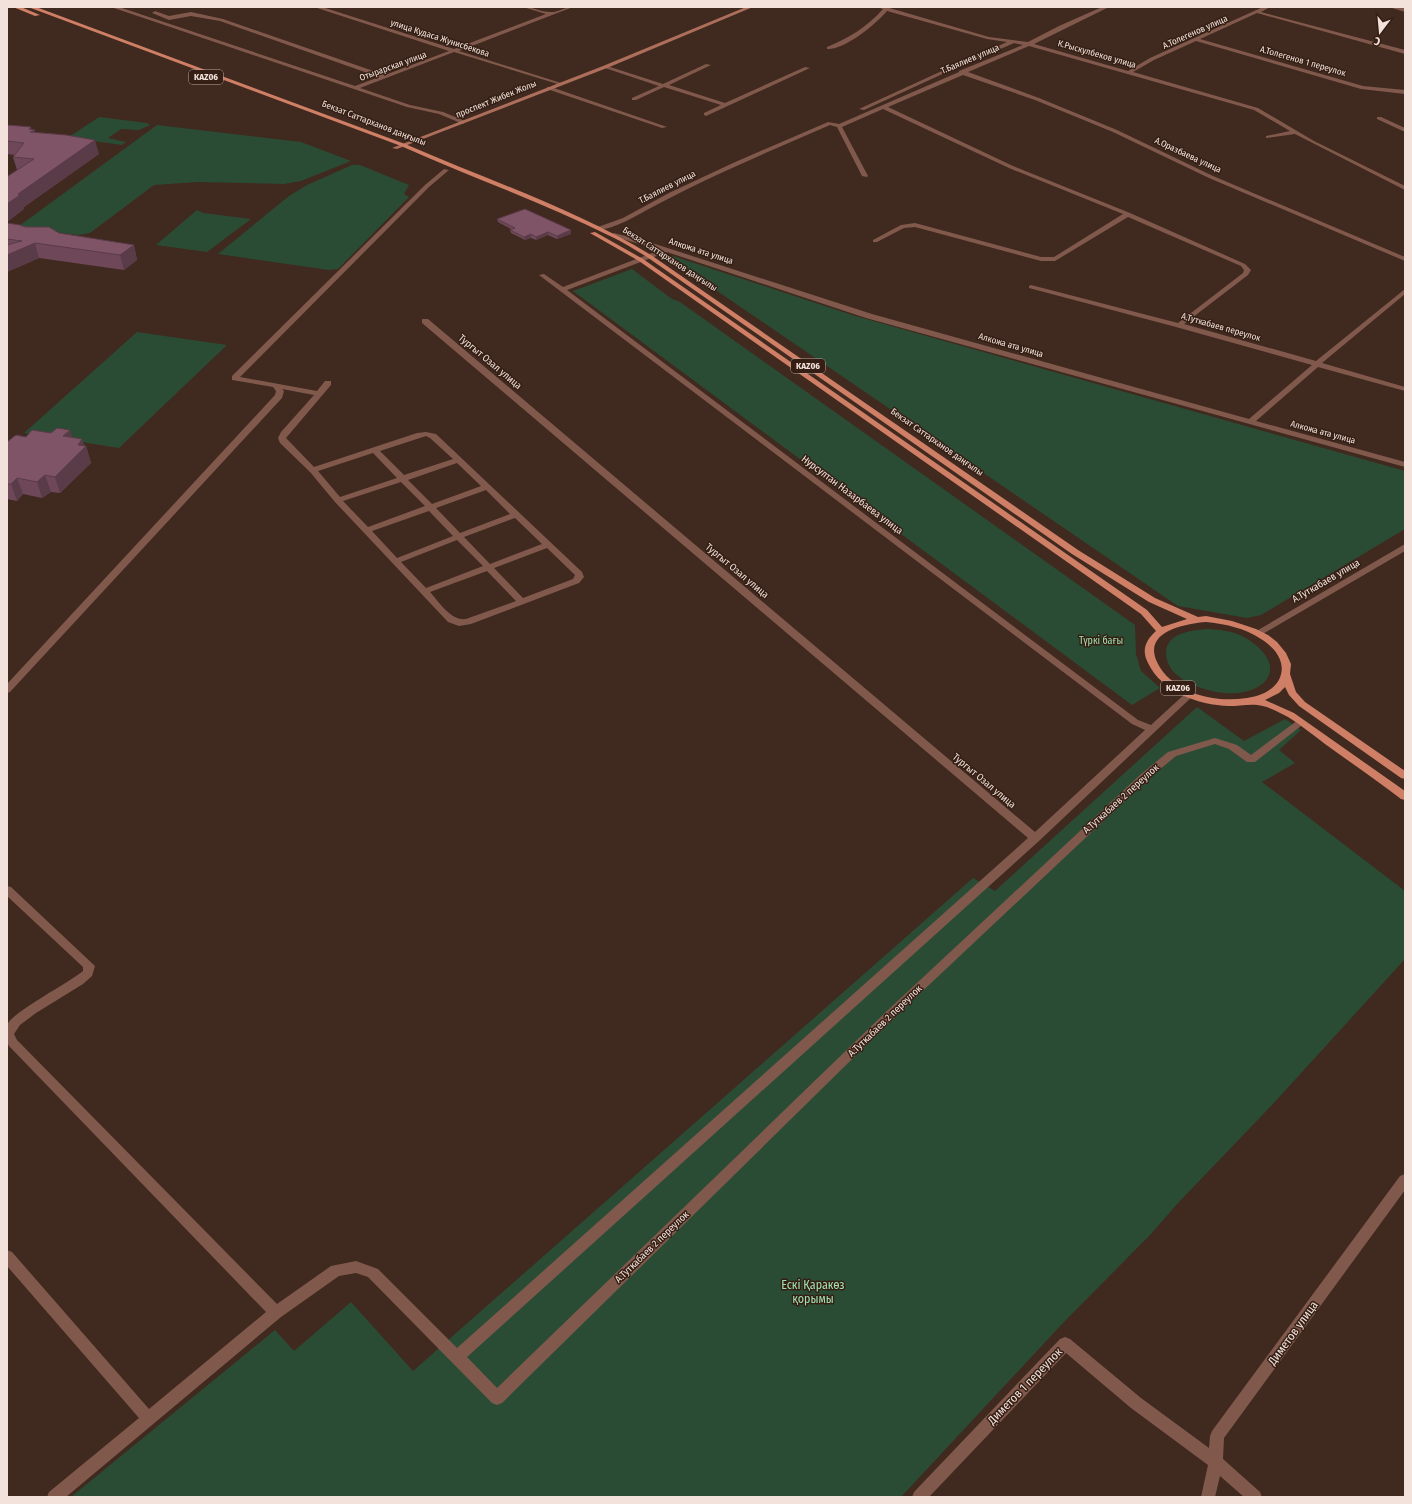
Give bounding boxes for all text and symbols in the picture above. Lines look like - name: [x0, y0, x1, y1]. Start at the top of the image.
- north arrow: [1360, 12, 1400, 52]
- street label: А.Толегенов улица: [1161, 13, 1230, 51]
- street label: улица Кудаса Жунисбекова: [389, 17, 491, 59]
- text: С: [1373, 34, 1382, 48]
- street label: К.Рыскулбеков улица: [1057, 38, 1138, 70]
- street label: Т.Баялиев улица: [939, 42, 1001, 76]
- street label: А.Толегенов 1 переулок: [1259, 44, 1348, 78]
- street label: Отырарская улица: [358, 49, 428, 83]
- road number: KАZ06: [189, 70, 223, 84]
- street label: проспект Жибек Жолы: [454, 78, 538, 120]
- street label: Бекзат Саттарханов даңғылы: [321, 99, 427, 147]
- street label: А.Оразбаева улица: [1153, 135, 1223, 175]
- street label: Т.Баялиев улица: [637, 168, 698, 206]
- street label: Бекзат Саттарханов даңғылы: [621, 225, 719, 293]
- street label: Алкожа ата улица: [668, 236, 735, 266]
- street label: А.Туткабаев переулок: [1180, 311, 1263, 343]
- street label: Алкожа ата улица: [977, 331, 1045, 359]
- street label: Тургыт Озал улица: [456, 332, 524, 392]
- road number: KАZ06: [791, 359, 825, 373]
- street label: Бекзат Саттарханов даңғылы: [889, 406, 985, 478]
- street label: Алкожа ата улица: [1289, 419, 1357, 446]
- street label: Нурсултан Назарбаева улица: [799, 453, 905, 537]
- street label: Тургыт Озал улица: [703, 541, 771, 601]
- street label: А.Туткабаев улица: [1290, 557, 1362, 605]
- park label: Түркі бағы: [1079, 634, 1123, 647]
- road number: KАZ06: [1161, 681, 1195, 695]
- street label: Тургыт Озал улица: [950, 751, 1018, 811]
- street label: А.Туткабаев 2 переулок: [1081, 762, 1162, 836]
- street label: А.Туткабаев 2 переулок: [846, 982, 925, 1059]
- street label: А.Туткабаев 2 переулок: [613, 1208, 692, 1285]
- park label: Ескі Қаракөз қорымы: [781, 1278, 845, 1306]
- street label: Диметов улица: [1264, 1298, 1321, 1369]
- street label: Диметов 1 переулок: [984, 1344, 1065, 1428]

